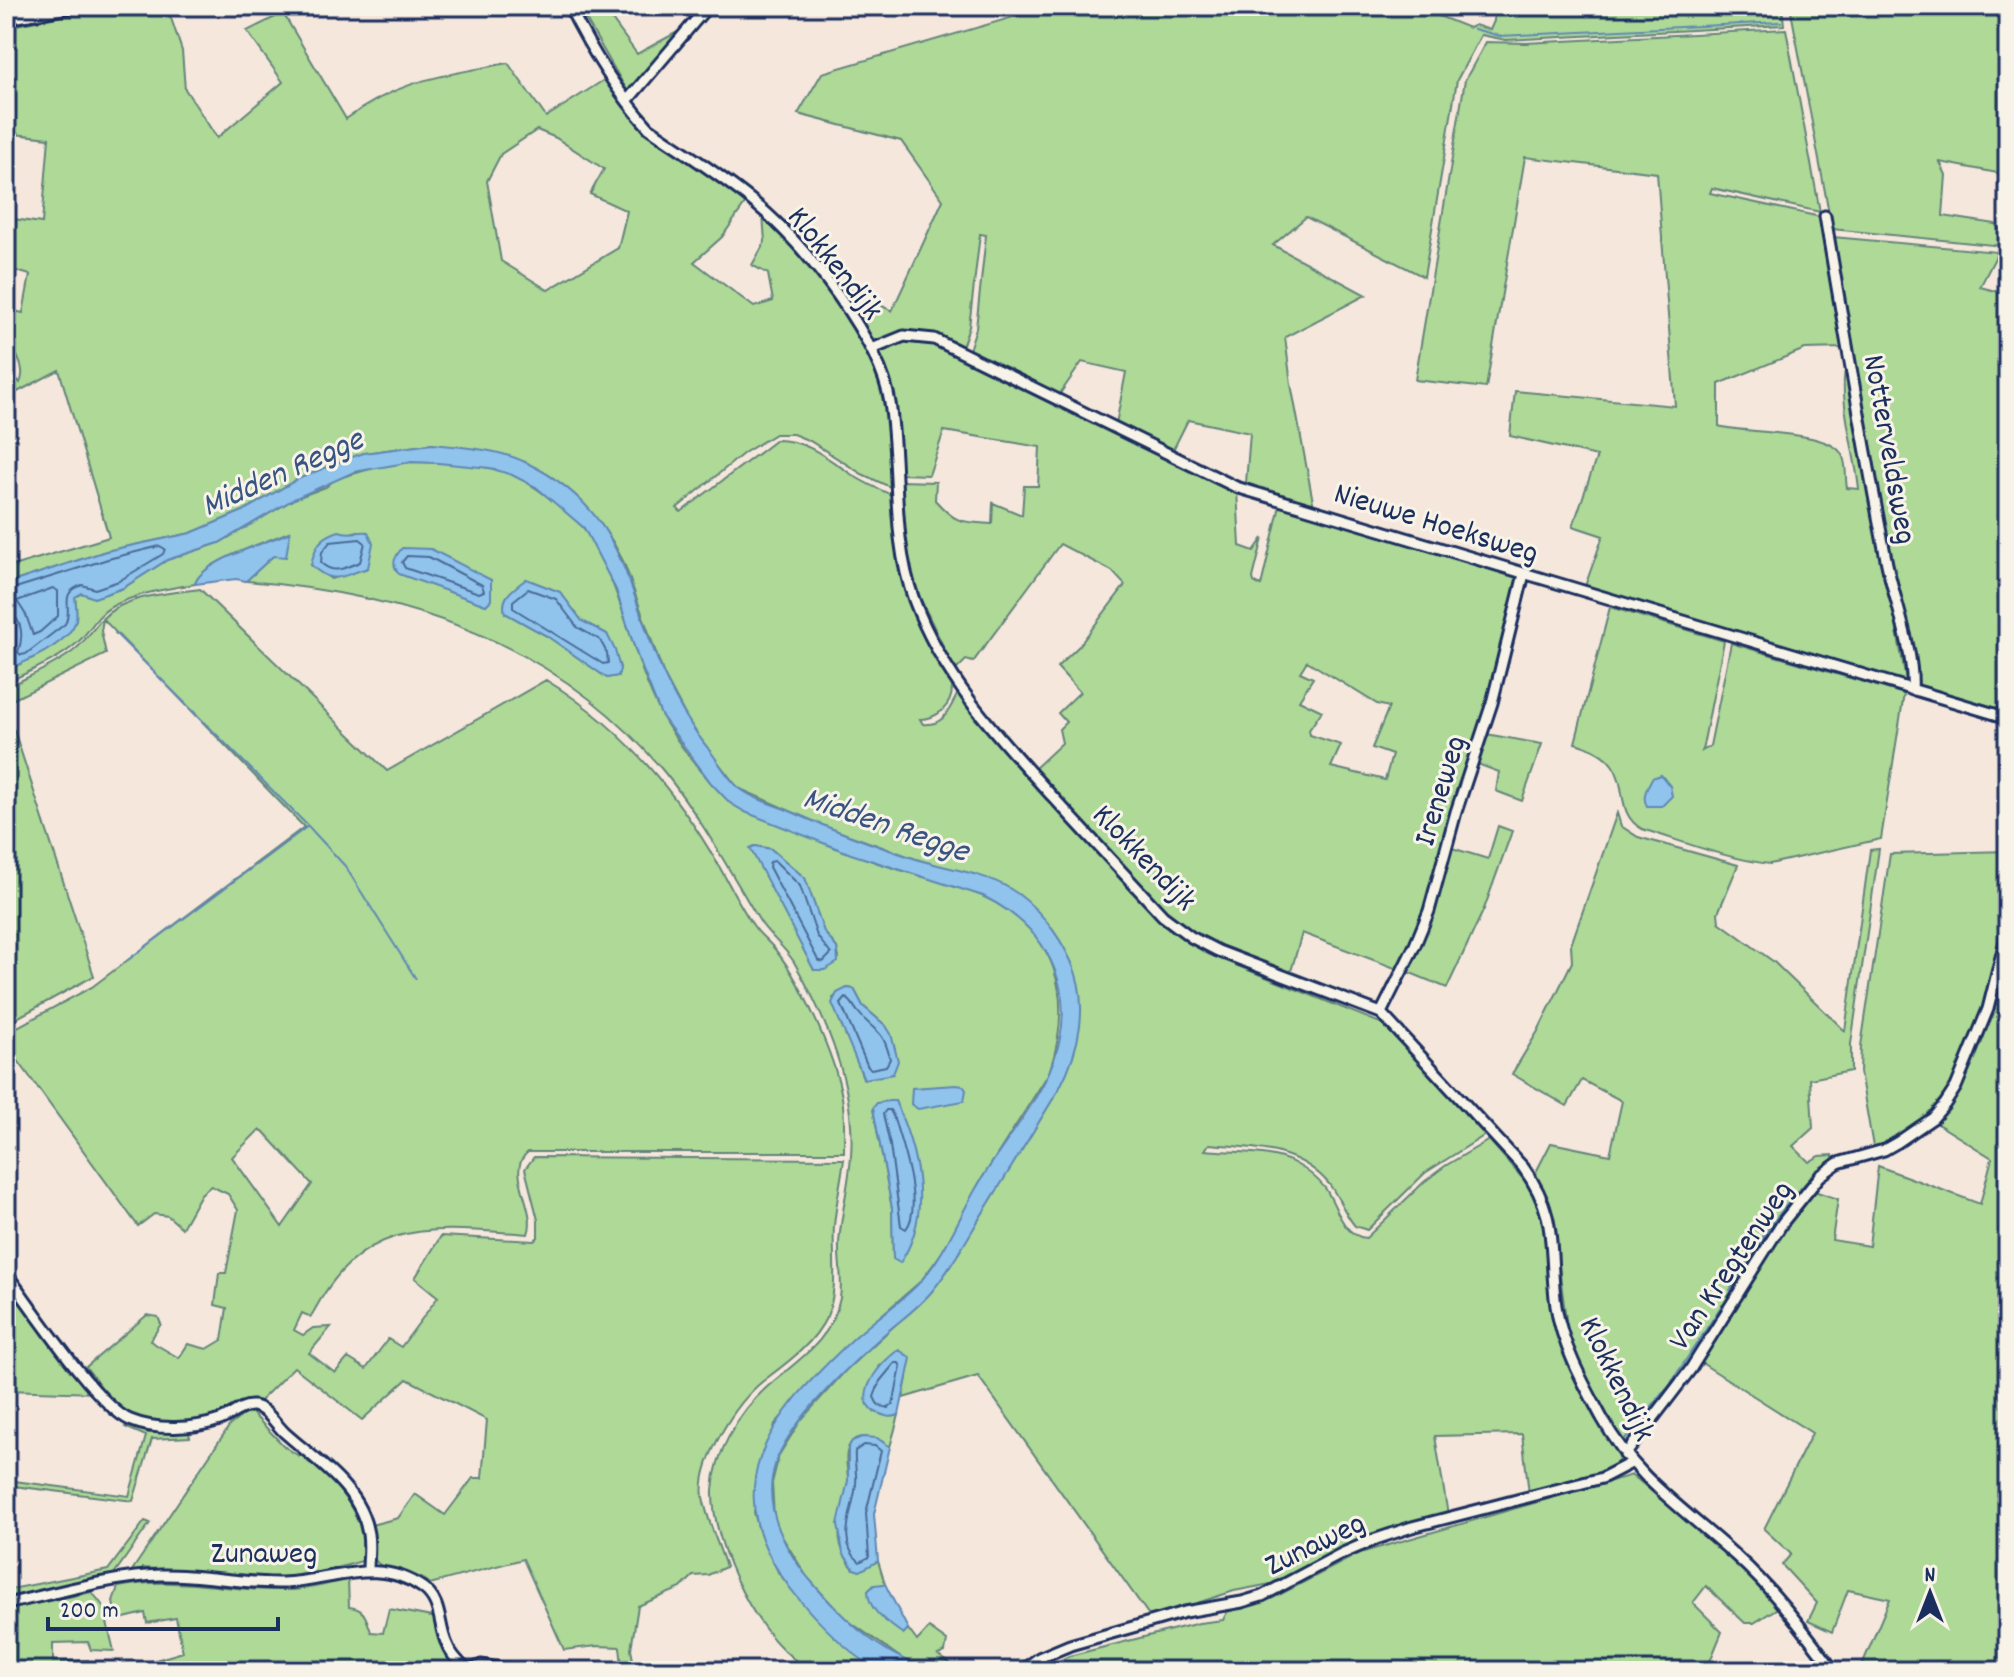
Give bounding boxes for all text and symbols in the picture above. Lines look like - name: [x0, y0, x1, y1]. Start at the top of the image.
- street label: Klokkendijk: [774, 198, 892, 332]
- street label: Notterveldsweg: [1848, 351, 1926, 548]
- water label: Midden Regge: [194, 417, 374, 533]
- street label: Nieuwe Hoeksweg: [1328, 473, 1543, 579]
- street label: Ireneweg: [1404, 730, 1481, 852]
- water label: Midden Regge: [796, 776, 977, 879]
- street label: Klokkendijk: [1079, 795, 1206, 924]
- street label: Van Kregtenweg: [1659, 1172, 1807, 1361]
- street label: Klokkendijk: [1564, 1310, 1665, 1451]
- street label: Zunaweg: [1258, 1502, 1374, 1590]
- street label: Zunaweg: [211, 1533, 317, 1579]
- north arrow: [1890, 1553, 1970, 1633]
- text: N: [1925, 1561, 1936, 1592]
- scale bar: [48, 1581, 278, 1631]
- text: 200 m: [60, 1595, 119, 1629]

